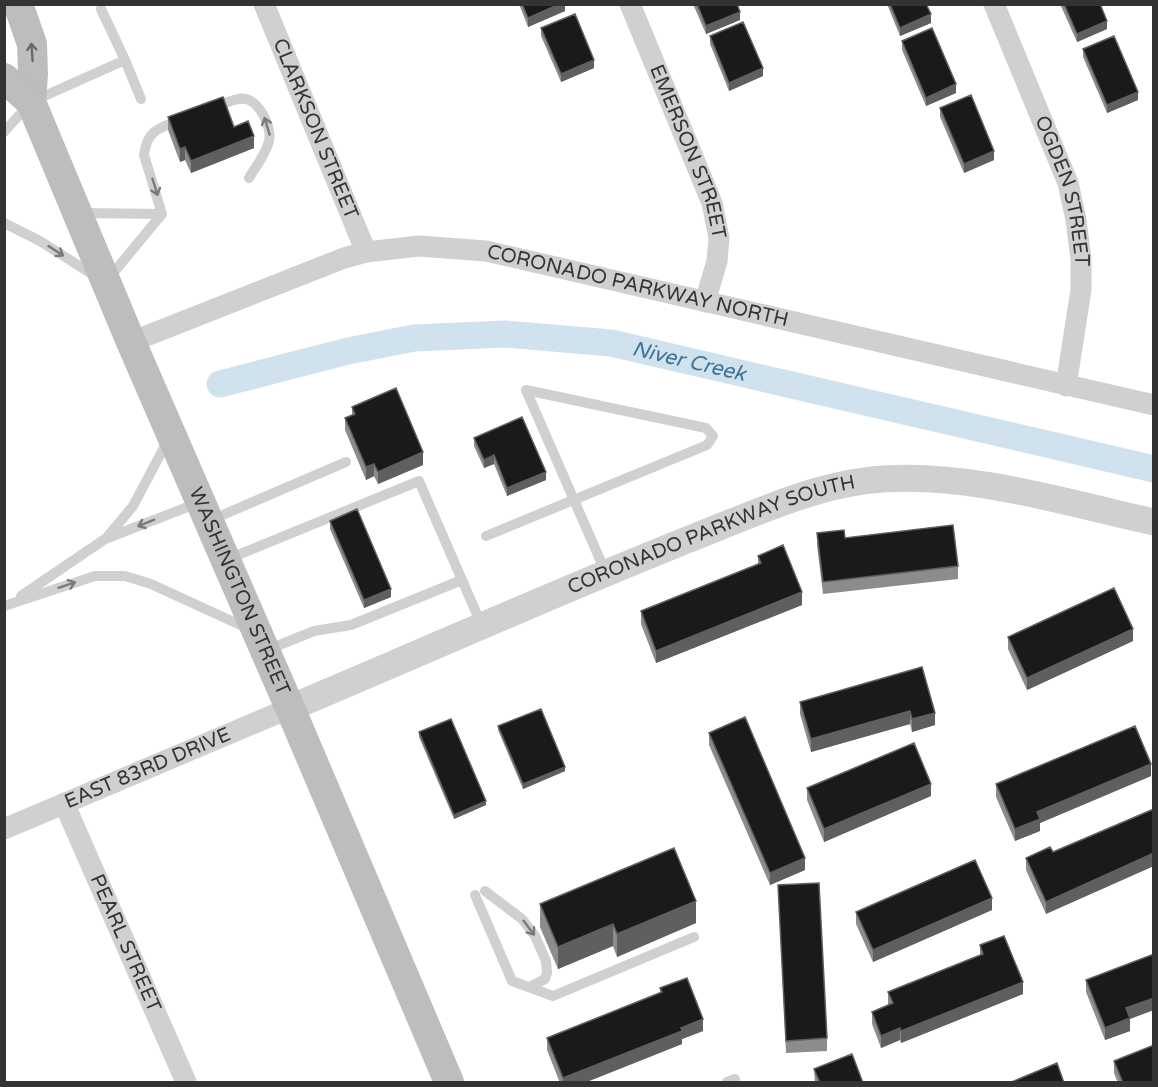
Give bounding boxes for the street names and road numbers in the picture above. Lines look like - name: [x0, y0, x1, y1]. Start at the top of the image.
- street label: CLARKSON STREET: [268, 35, 363, 223]
- street label: EMERSON STREET: [644, 61, 731, 241]
- street label: OGDEN STREET: [1029, 112, 1093, 266]
- street label: CORONADO PARKWAY NORTH: [485, 240, 791, 332]
- street label: CORONADO PARKWAY SOUTH: [564, 470, 857, 600]
- street label: WASHINGTON STREET: [184, 484, 295, 699]
- street label: EAST 83RD DRIVE: [61, 723, 234, 814]
- street label: PEARL STREET: [85, 871, 166, 1016]

